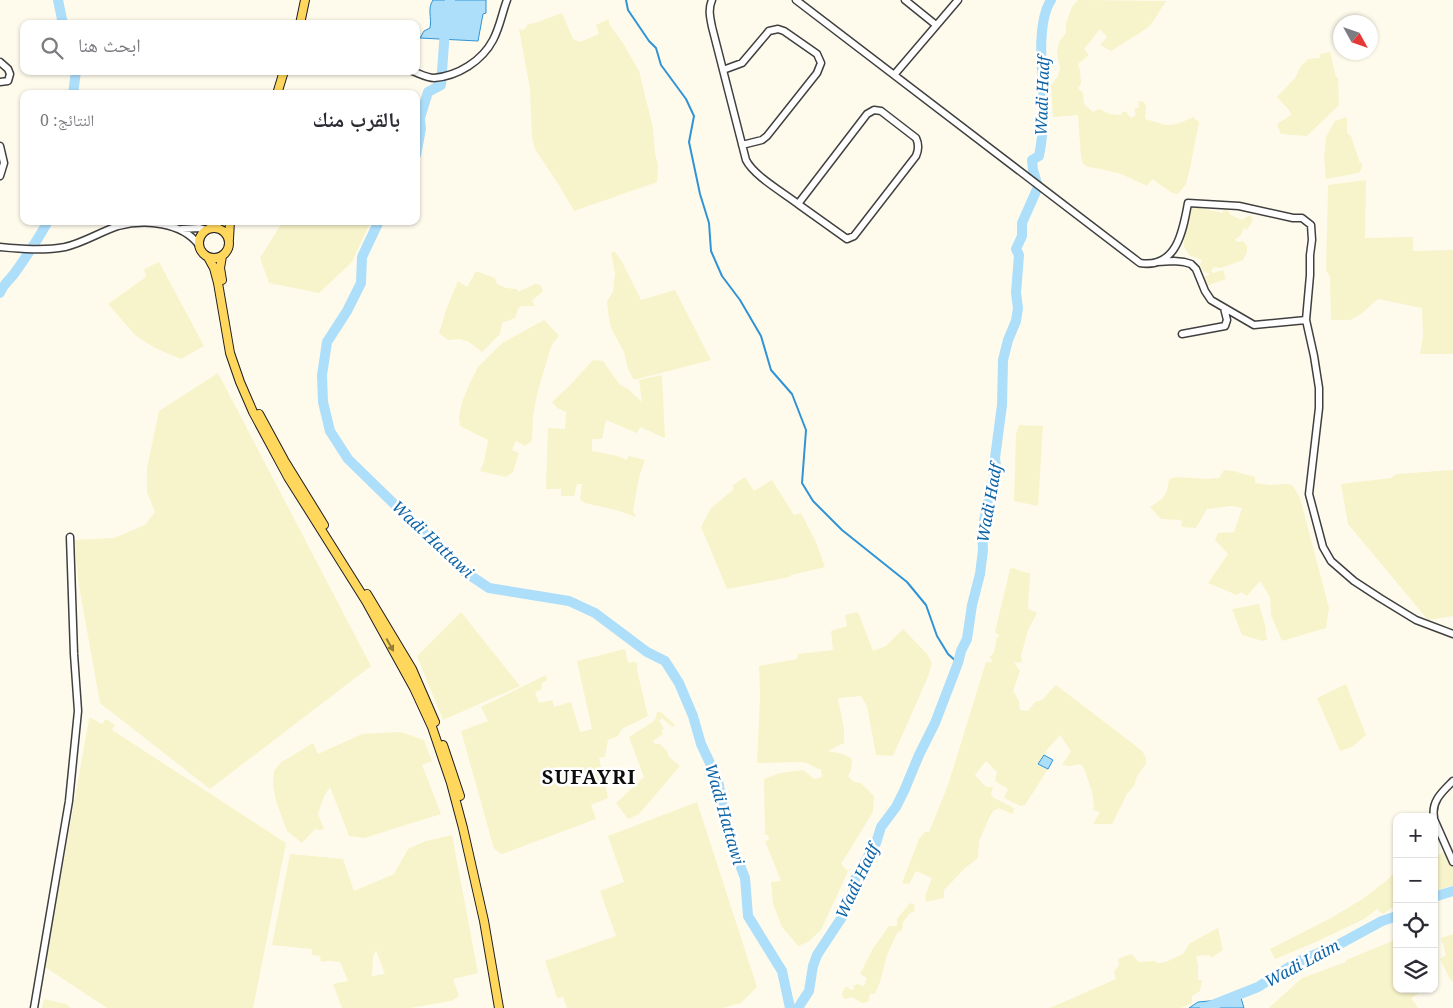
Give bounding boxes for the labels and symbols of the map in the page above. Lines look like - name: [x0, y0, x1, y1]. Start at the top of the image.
- north arrow: [1333, 15, 1378, 60]
- water label: Wadi Hadf: [1030, 53, 1054, 136]
- water label: Wadi Hadf: [971, 459, 1007, 544]
- water label: Wadi Hattawi: [387, 495, 479, 583]
- one-way arrow: [386, 638, 394, 653]
- water label: Wadi Hattawi: [700, 761, 750, 867]
- district label: SUFAYRI: [542, 763, 636, 790]
- water label: Wadi Hadf: [830, 838, 885, 922]
- water label: Wadi Laim: [1261, 934, 1344, 992]

